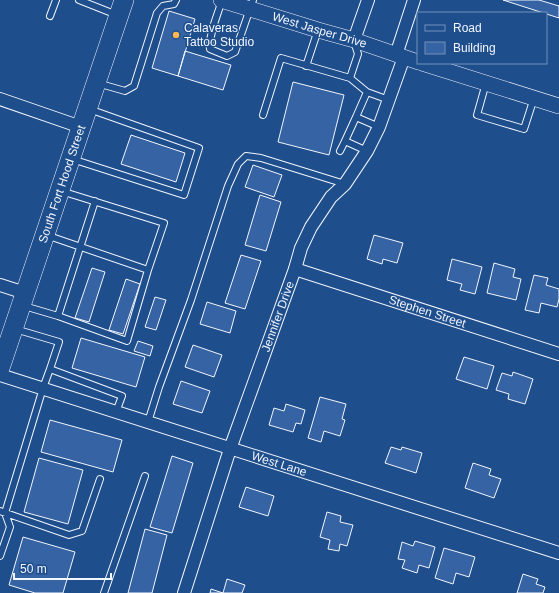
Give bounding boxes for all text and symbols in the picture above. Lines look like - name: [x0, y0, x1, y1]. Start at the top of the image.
- street label: West Jasper Drive: [271, 9, 369, 51]
- legend: [417, 12, 547, 64]
- place label: Calaveras Tattoo Studio: [184, 21, 254, 49]
- text: Road: [453, 21, 482, 35]
- marker: Calaveras Tattoo Studio: [171, 30, 181, 40]
- text: Building: [453, 41, 496, 55]
- street label: South Fort Hood Street: [36, 123, 89, 245]
- street label: Jennifer Drive: [259, 279, 297, 354]
- street label: Stephen Street: [387, 293, 468, 331]
- street label: West Lane: [250, 449, 309, 479]
- scale bar: [14, 555, 111, 581]
- text: 50 m: [20, 562, 47, 576]

